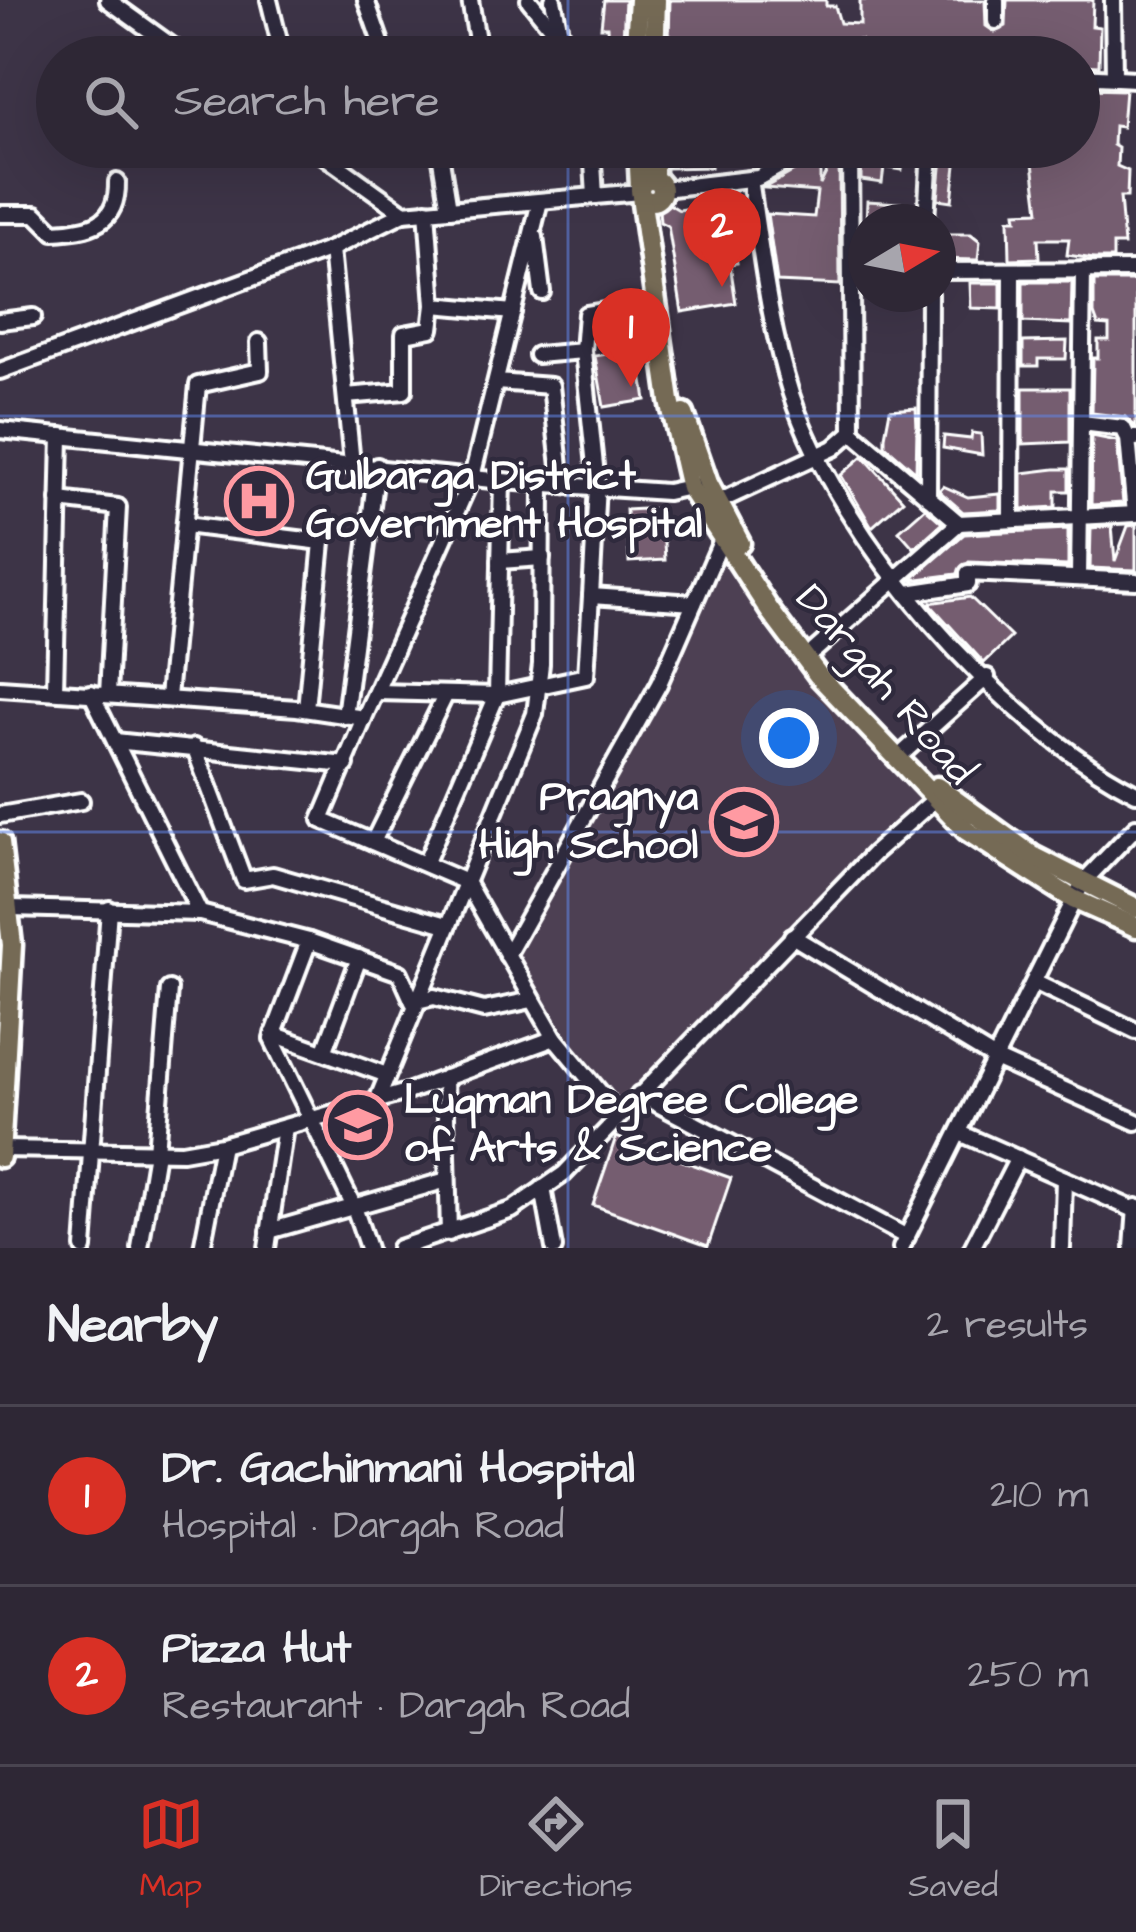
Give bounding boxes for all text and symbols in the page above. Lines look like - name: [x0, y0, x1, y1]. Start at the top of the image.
- search box: [36, 36, 1100, 168]
- icon: search: [78, 69, 144, 135]
- text: Search here: [174, 71, 440, 133]
- pin: 2: [683, 188, 761, 287]
- north arrow: [848, 204, 956, 312]
- pin: 1: [592, 288, 670, 387]
- place label: Gulbarga District Government Hospital: [306, 448, 702, 554]
- hospital icon: Gulbarga District Government Hospital: [224, 466, 294, 536]
- street label: Dargah Road: [781, 572, 989, 798]
- your location: [759, 708, 819, 768]
- place label: Pragnya High School: [479, 769, 699, 876]
- school or university icon: Pragnya High School: [709, 787, 779, 857]
- place label: Luqman Degree College of Arts & Science: [404, 1072, 859, 1178]
- school or university icon: Luqman Degree College of Arts & Science: [323, 1090, 393, 1160]
- text: Nearby: [48, 1291, 218, 1362]
- text: 2 results: [927, 1299, 1088, 1353]
- text: Dr. Gachinmani Hospital: [162, 1438, 635, 1500]
- text: 1: [85, 1469, 90, 1523]
- text: 210 m: [990, 1469, 1088, 1523]
- text: Hospital · Dargah Road: [162, 1500, 564, 1554]
- text: Pizza Hut: [162, 1618, 351, 1680]
- text: 2: [76, 1649, 98, 1703]
- text: 250 m: [967, 1649, 1088, 1703]
- text: Restaurant · Dargah Road: [162, 1680, 630, 1734]
- tab: Map: [138, 1791, 204, 1909]
- tab: Directions: [479, 1791, 633, 1909]
- tab: Saved: [908, 1791, 998, 1909]

